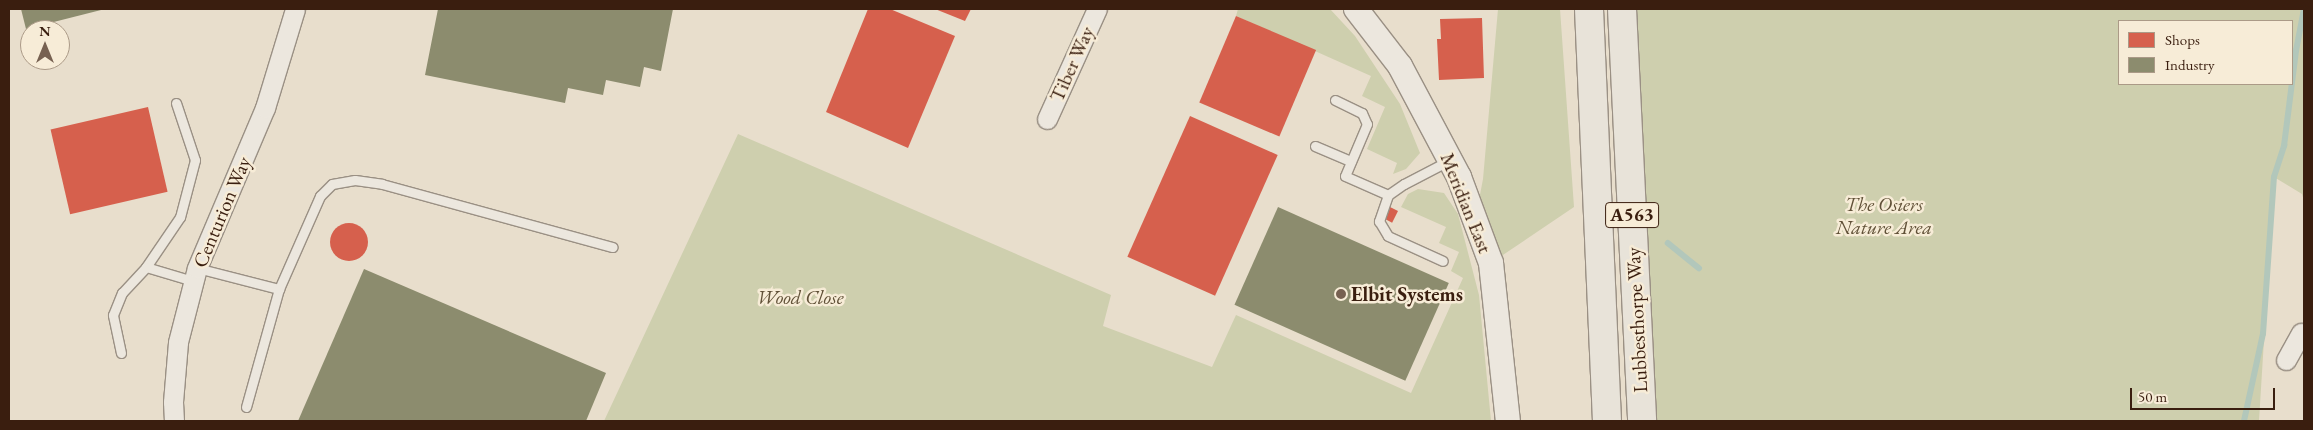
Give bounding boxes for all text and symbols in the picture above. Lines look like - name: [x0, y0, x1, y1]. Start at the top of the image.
- north arrow: [20, 20, 70, 70]
- legend: [2118, 20, 2293, 85]
- text: N: [39, 22, 51, 40]
- street label: Tiber Way: [1045, 23, 1099, 105]
- text: Shops: [2165, 30, 2200, 49]
- text: Industry: [2165, 55, 2215, 74]
- street label: Meridian East: [1435, 149, 1497, 257]
- street label: Centurion Way: [188, 153, 256, 271]
- park label: The Osiers Nature Area: [1836, 192, 1932, 239]
- road number: A563: [1604, 198, 1660, 232]
- street label: Lubbesthorpe Way: [1621, 247, 1653, 393]
- place label: Elbit Systems: [1351, 282, 1463, 306]
- park label: Wood Close: [757, 285, 843, 309]
- marker: Elbit Systems: [1335, 288, 1347, 300]
- scale bar: [2133, 378, 2278, 410]
- text: 50 m: [2138, 387, 2167, 406]

